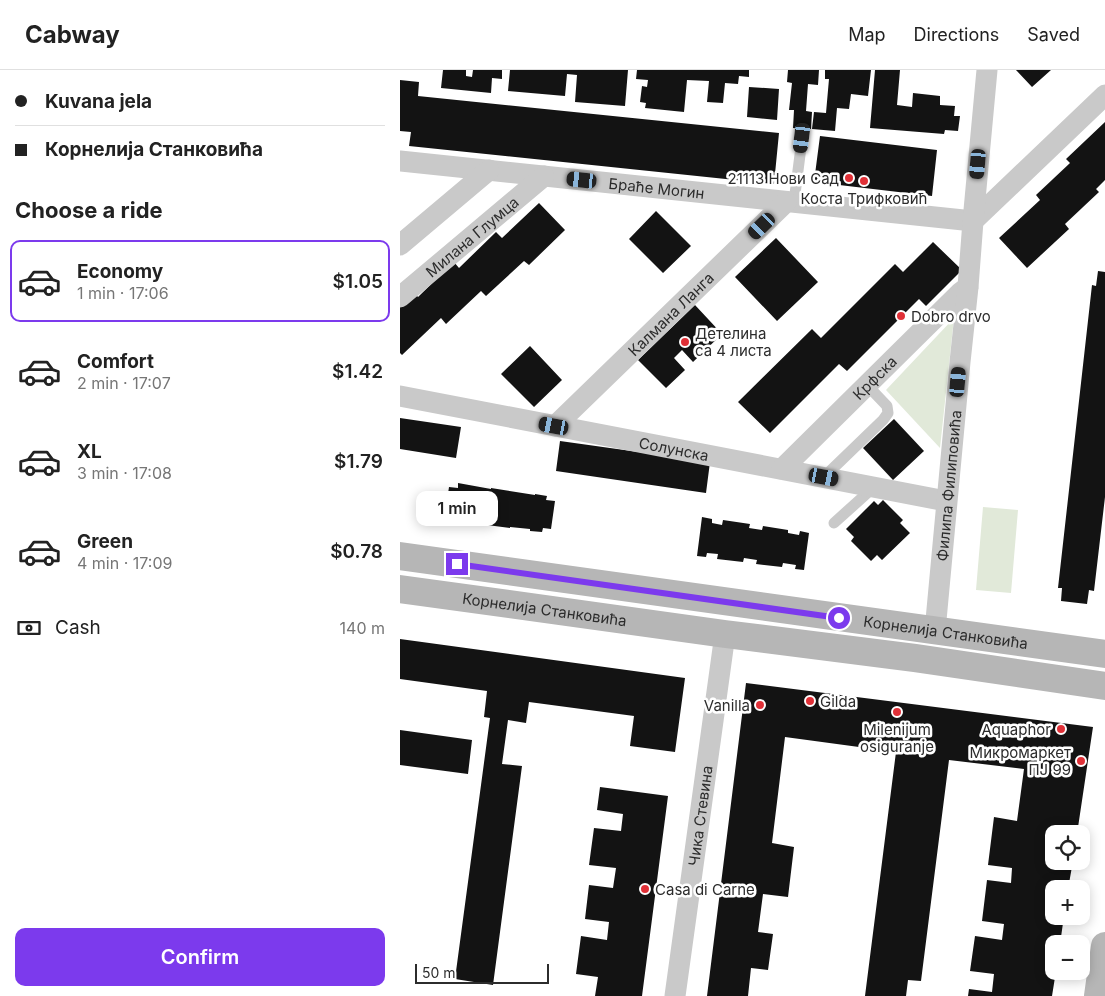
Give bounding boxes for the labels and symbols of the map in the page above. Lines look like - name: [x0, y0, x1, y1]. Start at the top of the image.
- car: [792, 122, 811, 154]
- car: [969, 148, 986, 180]
- place label: 21113 Нови Сад: [728, 169, 839, 188]
- car: [566, 171, 597, 189]
- marker: 21113 Нови Сад: [843, 172, 855, 184]
- street label: Браће Могин: [608, 173, 706, 202]
- marker: Коста Трифковић: [858, 175, 870, 187]
- place label: Коста Трифковић: [801, 189, 927, 208]
- street label: Милана Глумца: [422, 192, 522, 281]
- car: [746, 210, 778, 242]
- street label: Калмана Ланга: [624, 268, 717, 360]
- place label: Dobro drvo: [911, 307, 991, 326]
- marker: Dobro drvo: [895, 310, 907, 322]
- place label: Детелина са 4 листа: [695, 324, 772, 360]
- marker: Детелина са 4 листа: [679, 336, 691, 348]
- street label: Крфска: [848, 352, 901, 404]
- car: [949, 366, 966, 398]
- street label: Филипа Филиповића: [932, 409, 965, 562]
- car: [537, 416, 570, 436]
- street label: Солунска: [637, 433, 711, 465]
- car: [807, 467, 840, 487]
- callout: 1 min: [416, 492, 498, 526]
- route end: [446, 553, 468, 575]
- street label: Корнелија Станковића: [461, 588, 628, 630]
- route start: [828, 607, 850, 629]
- street label: Корнелија Станковића: [862, 611, 1029, 653]
- place label: Gilda: [820, 692, 856, 711]
- marker: Gilda: [804, 695, 816, 707]
- place label: Vanilla: [704, 696, 750, 715]
- marker: Vanilla: [754, 699, 766, 711]
- marker: Milenijum osiguranje: [891, 706, 903, 718]
- place label: Milenijum osiguranje: [860, 720, 934, 756]
- place label: Aquaphor: [981, 720, 1051, 739]
- marker: Aquaphor: [1055, 723, 1067, 735]
- place label: Микромаркет ПЈ 99: [970, 743, 1071, 779]
- marker: Микромаркет ПЈ 99: [1075, 755, 1087, 767]
- street label: Чика Стевина: [684, 764, 716, 867]
- place label: Casa di Carne: [655, 880, 755, 899]
- marker: Casa di Carne: [639, 883, 651, 895]
- scale bar: [415, 961, 549, 984]

